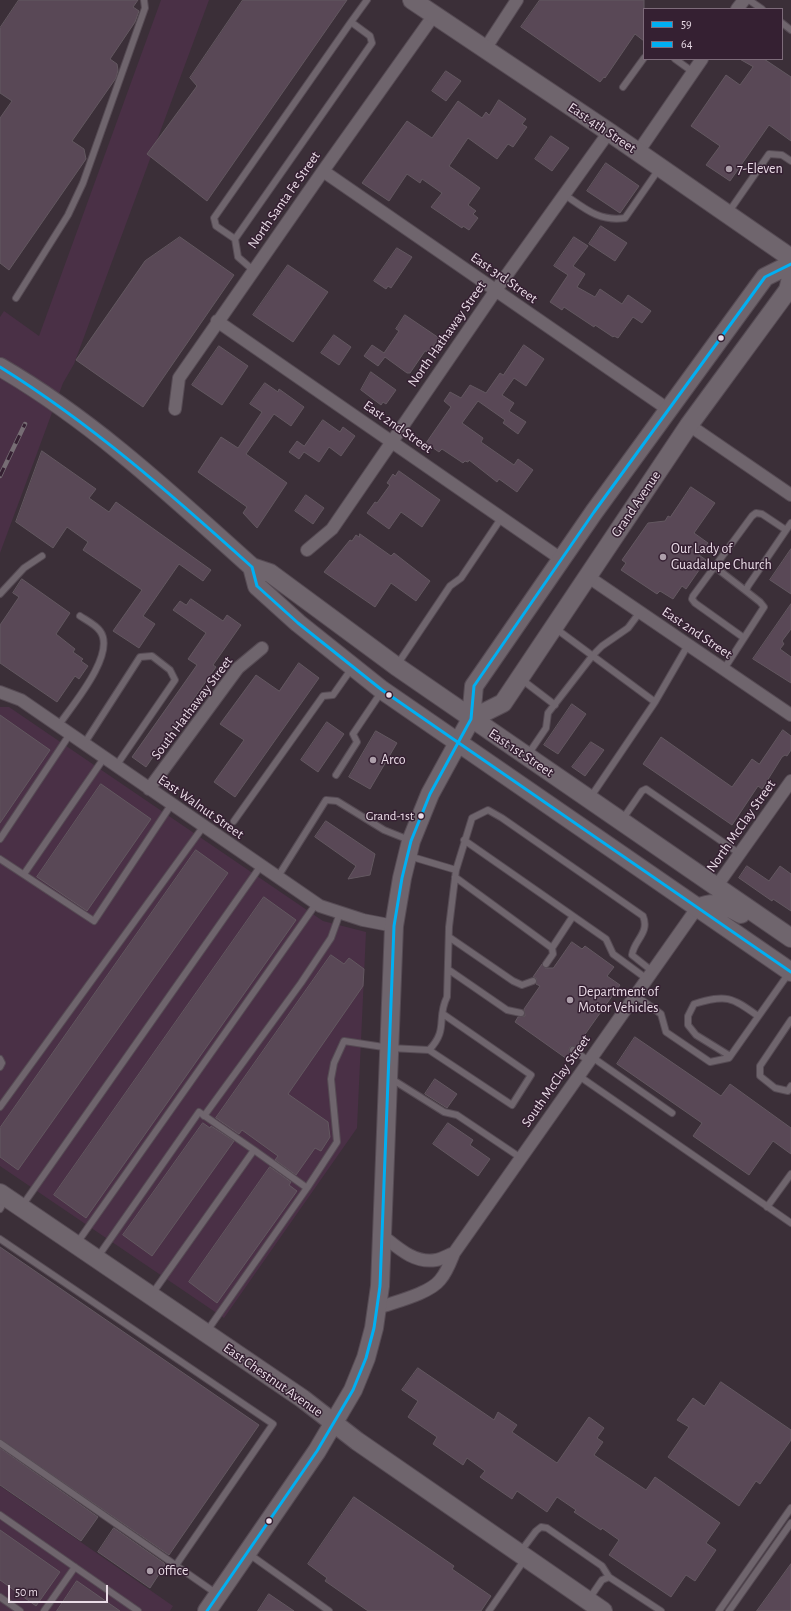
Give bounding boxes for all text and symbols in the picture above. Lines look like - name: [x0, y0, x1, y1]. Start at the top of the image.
- legend: [643, 8, 783, 60]
- text: 59: [681, 18, 692, 30]
- text: 64: [681, 38, 692, 50]
- street label: East 4th Street: [565, 99, 639, 157]
- street label: North Santa Fe Street: [244, 148, 324, 252]
- place label: 7-Eleven: [737, 161, 783, 177]
- marker: 7-Eleven: [724, 164, 734, 174]
- street label: East 3rd Street: [467, 249, 541, 307]
- street label: North Hathaway Street: [404, 278, 490, 390]
- unlabelled marker: [716, 333, 726, 343]
- street label: East 2nd Street: [360, 397, 436, 457]
- street label: Grand Avenue: [608, 468, 664, 540]
- place label: Our Lady of Guadalupe Church: [671, 541, 772, 574]
- marker: Our Lady of Guadalupe Church: [658, 552, 668, 562]
- street label: East 2nd Street: [659, 603, 735, 663]
- street label: South Hathaway Street: [148, 653, 236, 763]
- unlabelled marker: [384, 690, 394, 700]
- street label: East 1st Street: [485, 725, 557, 781]
- place label: Arco: [381, 752, 406, 768]
- marker: Arco: [368, 755, 378, 765]
- street label: East Walnut Street: [155, 771, 247, 843]
- street label: North McClay Street: [703, 777, 779, 875]
- place label: Grand-1st: [366, 808, 414, 824]
- marker: Grand-1st: [416, 811, 426, 821]
- place label: Department of Motor Vehicles: [578, 984, 658, 1016]
- marker: Department of Motor Vehicles: [565, 995, 575, 1005]
- street label: South McClay Street: [518, 1032, 594, 1130]
- street label: East Chestnut Avenue: [220, 1339, 326, 1421]
- unlabelled marker: [264, 1516, 274, 1526]
- place label: office: [158, 1563, 188, 1579]
- marker: office: [145, 1566, 155, 1576]
- scale bar: [10, 1577, 110, 1603]
- text: 50 m: [15, 1586, 38, 1598]

